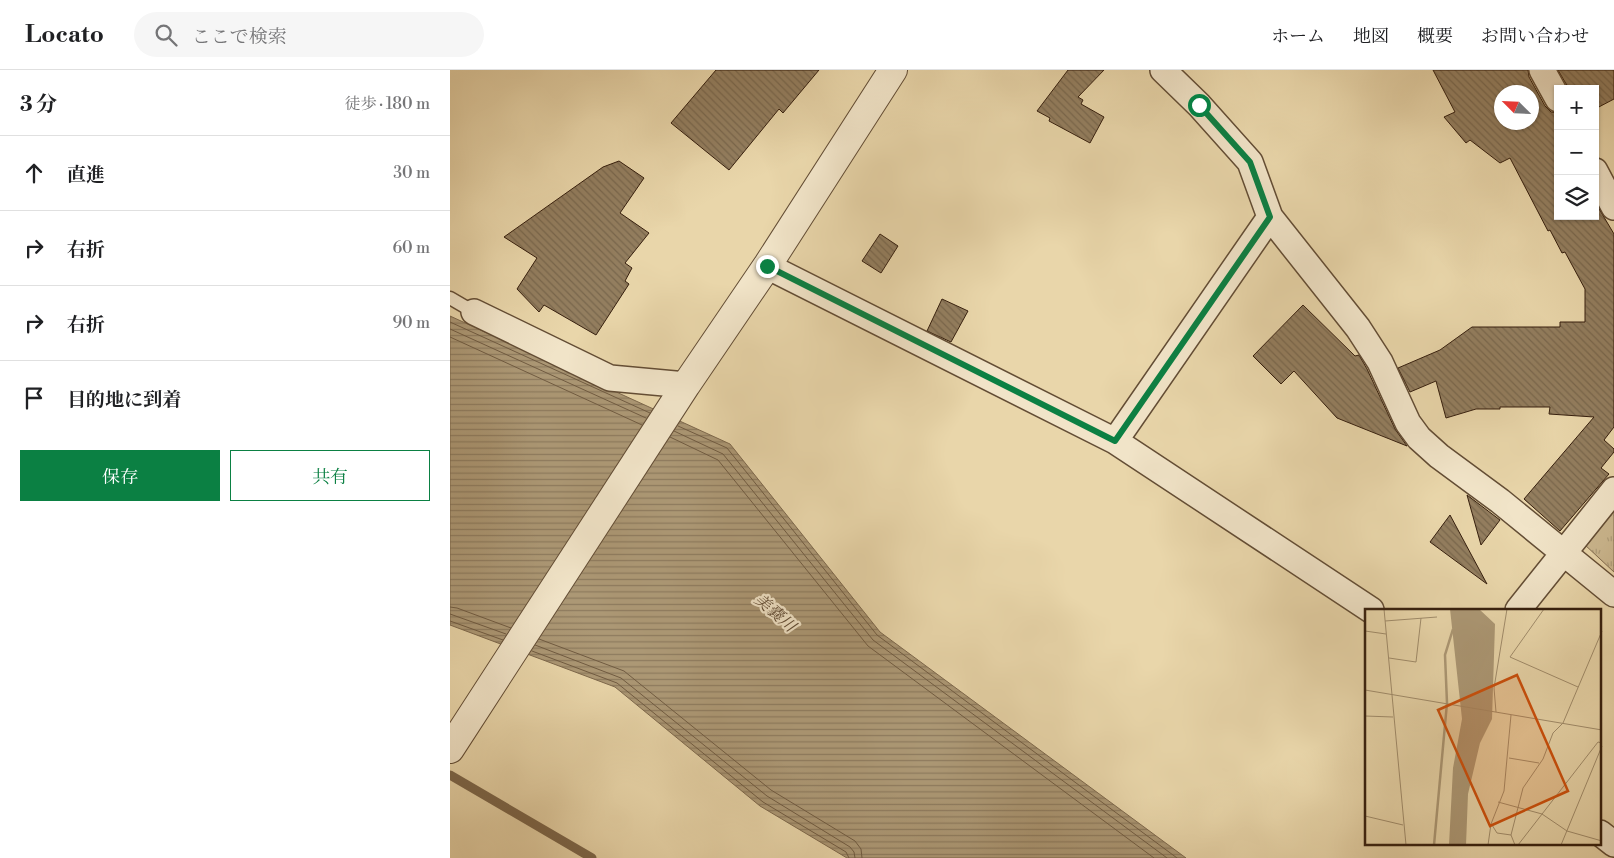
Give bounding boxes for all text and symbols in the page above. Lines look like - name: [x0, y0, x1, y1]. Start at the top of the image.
- search box: [134, 12, 484, 57]
- text: Locato: [25, 20, 104, 50]
- icon: search: [152, 21, 180, 49]
- text: ここで検索: [192, 25, 287, 49]
- text: ホーム: [1271, 25, 1325, 48]
- text: 地図: [1353, 25, 1389, 48]
- text: 概要: [1417, 25, 1453, 48]
- text: お問い合わせ: [1481, 25, 1589, 48]
- north arrow: [1494, 85, 1539, 130]
- map controls: [1554, 85, 1599, 220]
- button: +: [1554, 85, 1599, 130]
- text: 3 分: [20, 92, 57, 118]
- text: 徒歩 · 180 m: [344, 94, 430, 114]
- route start: [1188, 94, 1211, 117]
- button: −: [1554, 130, 1599, 175]
- icon: ahead: [20, 159, 48, 187]
- text: 直進: [67, 163, 105, 187]
- text: 30 m: [393, 163, 430, 183]
- button: layers: [1554, 175, 1599, 220]
- icon: right: [20, 234, 48, 262]
- text: 右折: [67, 238, 105, 262]
- text: 60 m: [392, 238, 430, 258]
- route end: [756, 255, 779, 278]
- icon: right: [20, 309, 48, 337]
- text: 右折: [67, 313, 105, 337]
- text: 90 m: [392, 313, 430, 333]
- icon: arrive: [20, 384, 48, 412]
- text: 目的地に到着: [67, 388, 181, 412]
- button: 保存: [20, 450, 220, 501]
- button: 共有: [230, 450, 430, 501]
- water label: 美嚢川: [750, 590, 801, 638]
- inset map: [1365, 609, 1602, 846]

